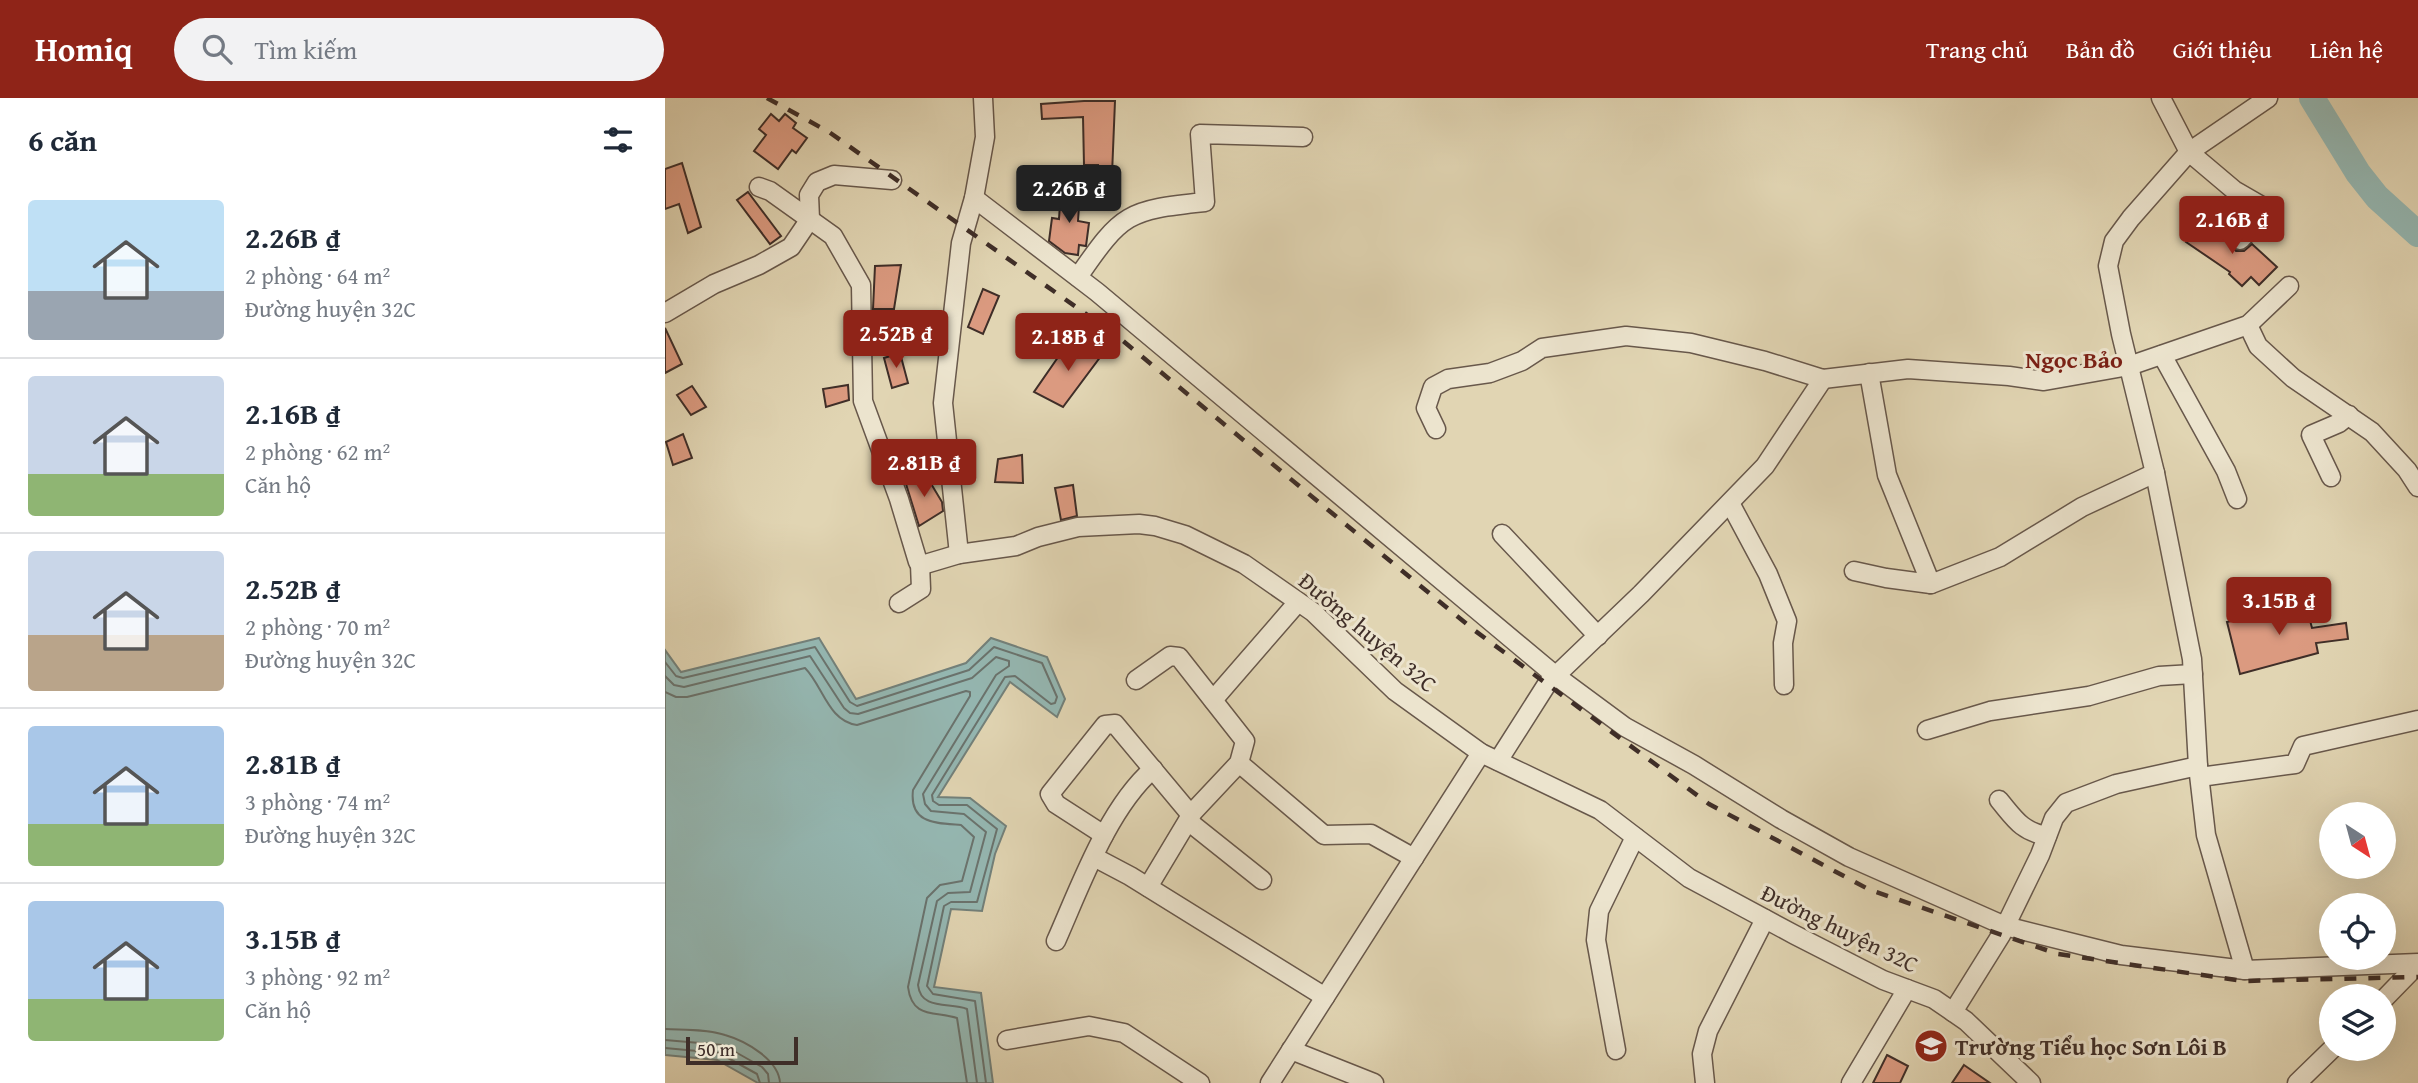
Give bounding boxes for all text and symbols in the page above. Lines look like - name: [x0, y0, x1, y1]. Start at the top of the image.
- search box: [174, 18, 664, 81]
- text: Homiq: [35, 25, 132, 73]
- icon: search: [198, 30, 236, 68]
- text: Tìm kiếm: [254, 30, 357, 69]
- text: Trang chủ: [1926, 32, 2028, 67]
- text: Bản đồ: [2066, 32, 2135, 67]
- text: Giới thiệu: [2173, 32, 2272, 67]
- text: Liên hệ: [2310, 32, 2383, 67]
- text: 6 căn: [28, 118, 97, 162]
- icon: filters: [599, 121, 637, 159]
- pin: 2.26B ₫: [1004, 166, 1134, 225]
- text: 2.26B ₫: [1032, 171, 1106, 204]
- pin: 2.16B ₫: [2167, 197, 2297, 256]
- text: 2.16B ₫: [2195, 202, 2269, 235]
- text: 2.26B ₫: [245, 215, 341, 259]
- icon: home: [84, 228, 168, 312]
- text: 2 phòng · 64 m²: [245, 259, 390, 292]
- text: Đường huyện 32C: [245, 292, 416, 325]
- pin: 2.52B ₫: [831, 310, 961, 370]
- pin: 2.18B ₫: [1003, 314, 1133, 373]
- text: 2.52B ₫: [859, 316, 933, 349]
- text: 2.18B ₫: [1031, 319, 1105, 352]
- district label: Ngọc Bảo: [2025, 342, 2123, 377]
- text: 2.16B ₫: [245, 391, 341, 435]
- icon: home: [84, 404, 168, 488]
- text: 2 phòng · 62 m²: [245, 435, 390, 468]
- pin: 2.81B ₫: [859, 440, 989, 499]
- text: 2.81B ₫: [887, 445, 961, 478]
- text: Căn hộ: [245, 468, 311, 501]
- street label: Đường huyện 32C: [1292, 564, 1444, 700]
- text: 2.52B ₫: [245, 566, 341, 610]
- pin: 3.15B ₫: [2214, 578, 2344, 637]
- icon: home: [84, 579, 168, 663]
- text: 3.15B ₫: [2242, 583, 2316, 616]
- text: 2 phòng · 70 m²: [245, 610, 390, 643]
- text: Đường huyện 32C: [245, 643, 416, 676]
- text: 2.81B ₫: [245, 741, 341, 785]
- icon: home: [84, 754, 168, 838]
- text: 3 phòng · 74 m²: [245, 785, 390, 818]
- north arrow: [2319, 802, 2396, 878]
- map controls: [2319, 802, 2396, 1061]
- text: Đường huyện 32C: [245, 818, 416, 851]
- street label: Đường huyện 32C: [1756, 876, 1924, 980]
- button: locate: [2319, 893, 2396, 970]
- text: 3.15B ₫: [245, 916, 341, 960]
- icon: home: [84, 929, 168, 1013]
- text: 3 phòng · 92 m²: [245, 960, 390, 993]
- button: layers: [2319, 984, 2396, 1061]
- text: Căn hộ: [245, 993, 311, 1026]
- school or university icon: Trường Tiểu học Sơn Lôi B: [1912, 1027, 1950, 1065]
- place label: Trường Tiểu học Sơn Lôi B: [1955, 1030, 2227, 1063]
- scale bar: [686, 1034, 798, 1066]
- text: 50 m: [697, 1035, 735, 1063]

